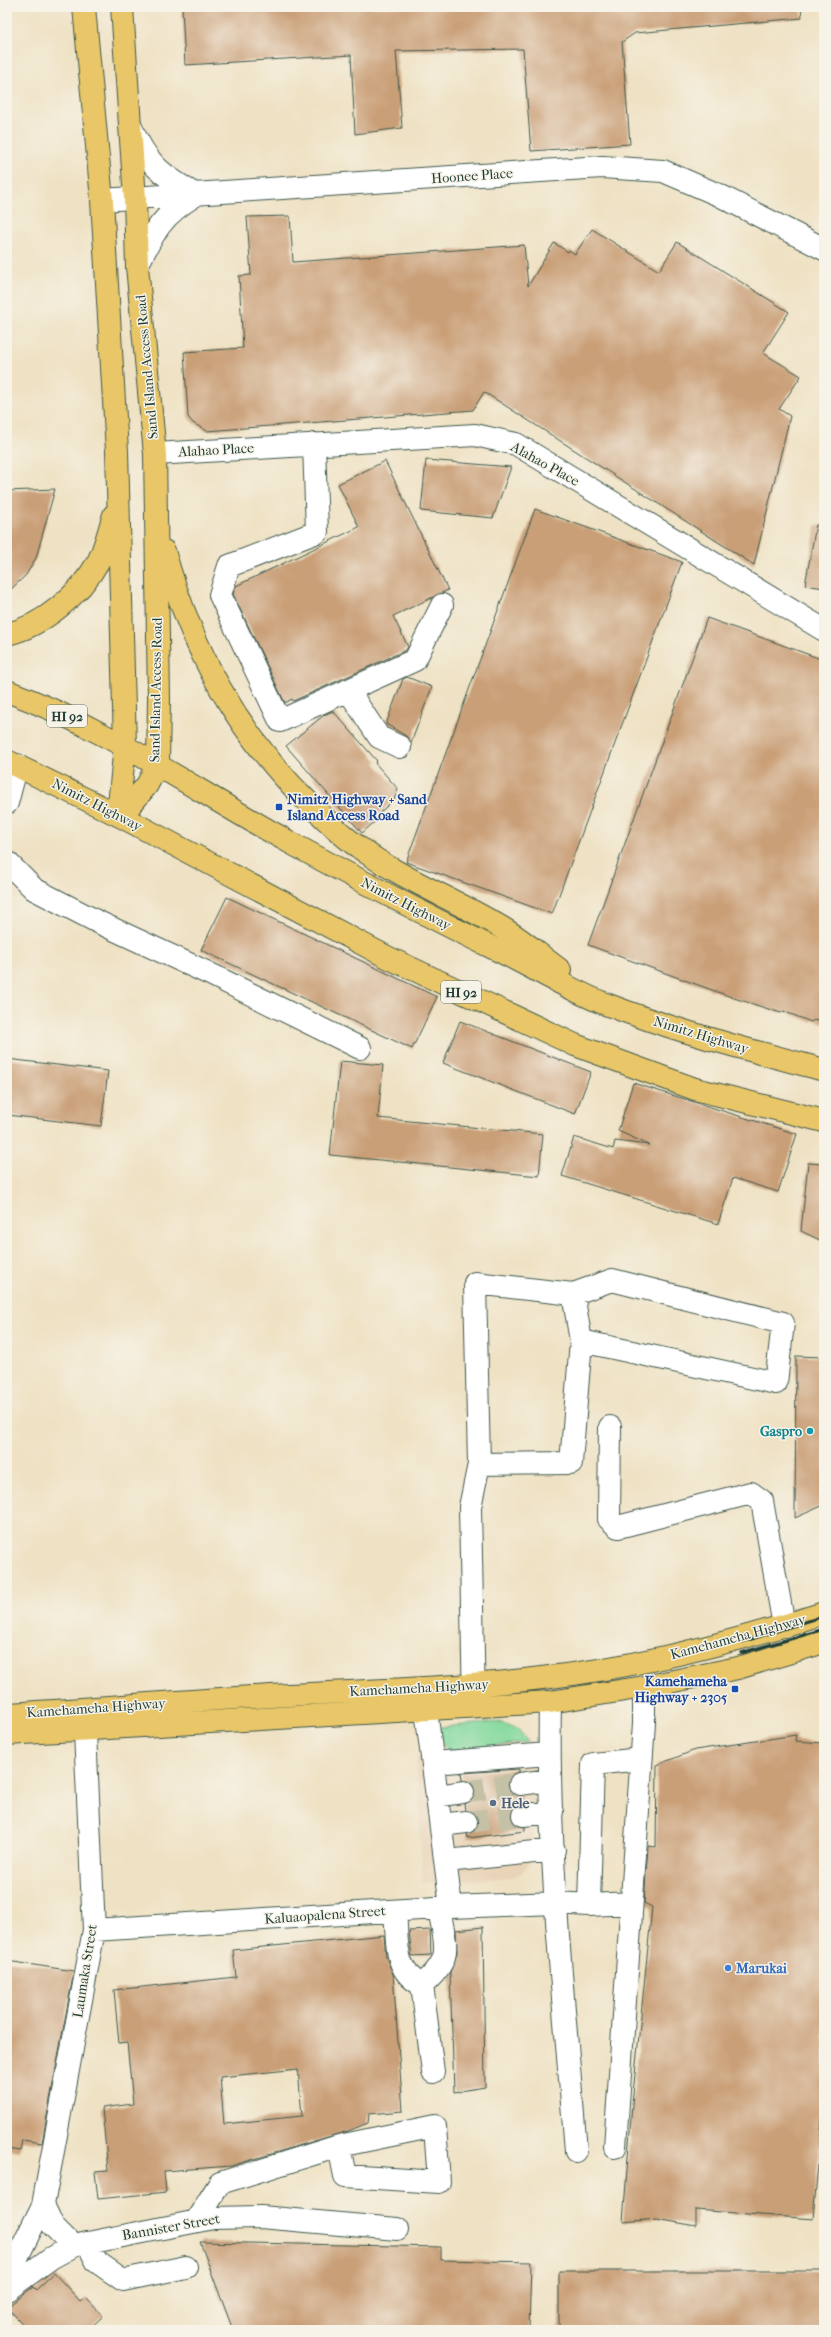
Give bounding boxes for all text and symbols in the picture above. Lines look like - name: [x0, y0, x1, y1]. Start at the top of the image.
- street label: Hoonee Place: [431, 165, 513, 187]
- street label: Sand Island Access Road: [132, 294, 162, 440]
- street label: Alahao Place: [507, 438, 582, 490]
- street label: Alahao Place: [177, 440, 254, 461]
- street label: Sand Island Access Road: [146, 617, 166, 763]
- road number: HI 92: [47, 705, 87, 727]
- street label: Nimitz Highway: [49, 775, 145, 835]
- place label: Nimitz Highway + Sand Island Access Road: [287, 791, 428, 824]
- marker: Nimitz Highway + Sand Island Access Road: [274, 802, 284, 812]
- street label: Nimitz Highway: [358, 874, 454, 934]
- road number: HI 92: [441, 981, 481, 1003]
- street label: Nimitz Highway: [651, 1012, 751, 1058]
- place label: Gaspro: [760, 1423, 802, 1440]
- marker: Gaspro: [805, 1426, 815, 1436]
- street label: Kamehameha Highway: [668, 1611, 808, 1663]
- place label: Kamehameha Highway + 2305: [635, 1673, 728, 1706]
- street label: Kamehameha Highway: [349, 1676, 490, 1700]
- marker: Kamehameha Highway + 2305: [730, 1684, 740, 1694]
- street label: Kamehameha Highway: [26, 1695, 167, 1721]
- place label: Hele: [501, 1795, 530, 1812]
- marker: Hele: [488, 1798, 498, 1808]
- street label: Kaluaopalena Street: [264, 1902, 386, 1928]
- street label: Laumaka Street: [69, 1923, 101, 2019]
- place label: Marukai: [735, 1960, 788, 1977]
- marker: Marukai: [723, 1963, 733, 1973]
- street label: Bannister Street: [121, 2210, 221, 2244]

